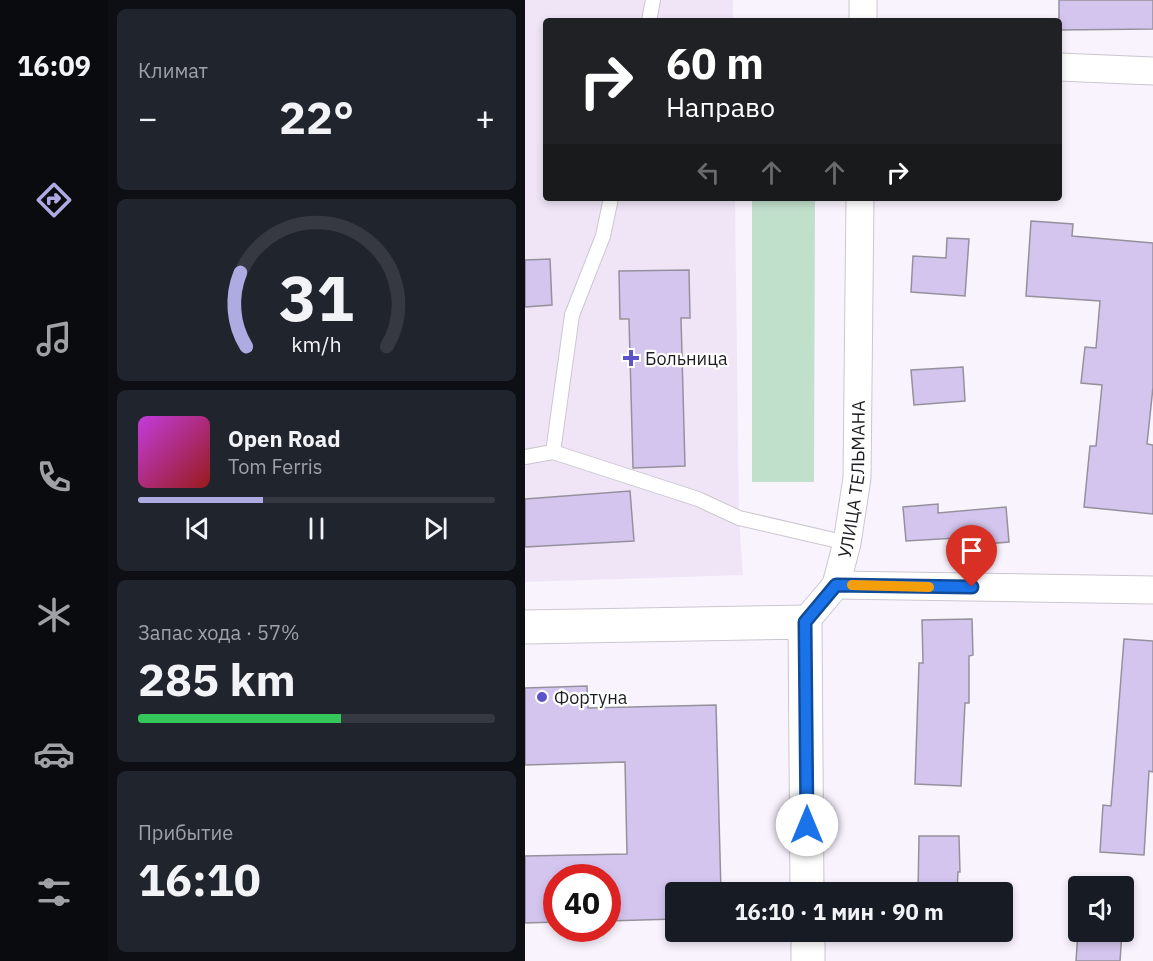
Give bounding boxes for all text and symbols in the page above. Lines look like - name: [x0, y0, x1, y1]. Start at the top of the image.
- text: 60 m: [666, 36, 764, 91]
- icon: right: [567, 42, 645, 120]
- text: 16:09: [17, 48, 91, 83]
- text: Климат: [138, 57, 208, 84]
- text: 22°: [279, 88, 354, 146]
- text: Направо: [666, 89, 775, 124]
- text: −: [138, 96, 158, 139]
- text: +: [475, 96, 495, 139]
- icon: left: [692, 156, 725, 189]
- icon: ahead: [755, 156, 788, 189]
- icon: ahead: [818, 156, 851, 189]
- icon: right: [881, 156, 914, 189]
- icon: directions: [33, 179, 75, 221]
- text: 31: [279, 257, 354, 338]
- icon: music: [33, 318, 75, 360]
- text: km/h: [291, 331, 342, 359]
- place label: Больница: [645, 347, 728, 370]
- marker: Больница: [622, 349, 640, 367]
- street label: УЛИЦА ТЕЛЬМАНА: [832, 400, 869, 560]
- text: Open Road: [228, 424, 341, 453]
- text: Tom Ferris: [228, 453, 323, 480]
- icon: phone: [33, 456, 75, 498]
- icon: previous: [181, 512, 214, 545]
- icon: pause: [300, 512, 333, 545]
- icon: next: [419, 512, 452, 545]
- pin: [946, 525, 997, 587]
- icon: arrive: [955, 534, 988, 567]
- icon: climate: [33, 594, 75, 636]
- text: Запас хода · 57%: [138, 619, 300, 646]
- text: 285 km: [138, 650, 296, 708]
- place label: Фортуна: [554, 686, 628, 709]
- marker: Фортуна: [535, 690, 549, 704]
- icon: car: [33, 733, 75, 775]
- position arrow: [775, 793, 839, 857]
- text: Прибытие: [138, 819, 233, 846]
- text: 16:10: [138, 850, 261, 908]
- speed limit sign: 40: [543, 864, 621, 942]
- icon: filters: [33, 871, 75, 913]
- map controls: [1068, 876, 1134, 942]
- button: sound: [1068, 876, 1134, 942]
- text: 16:10 · 1 мин · 90 m: [734, 897, 944, 926]

